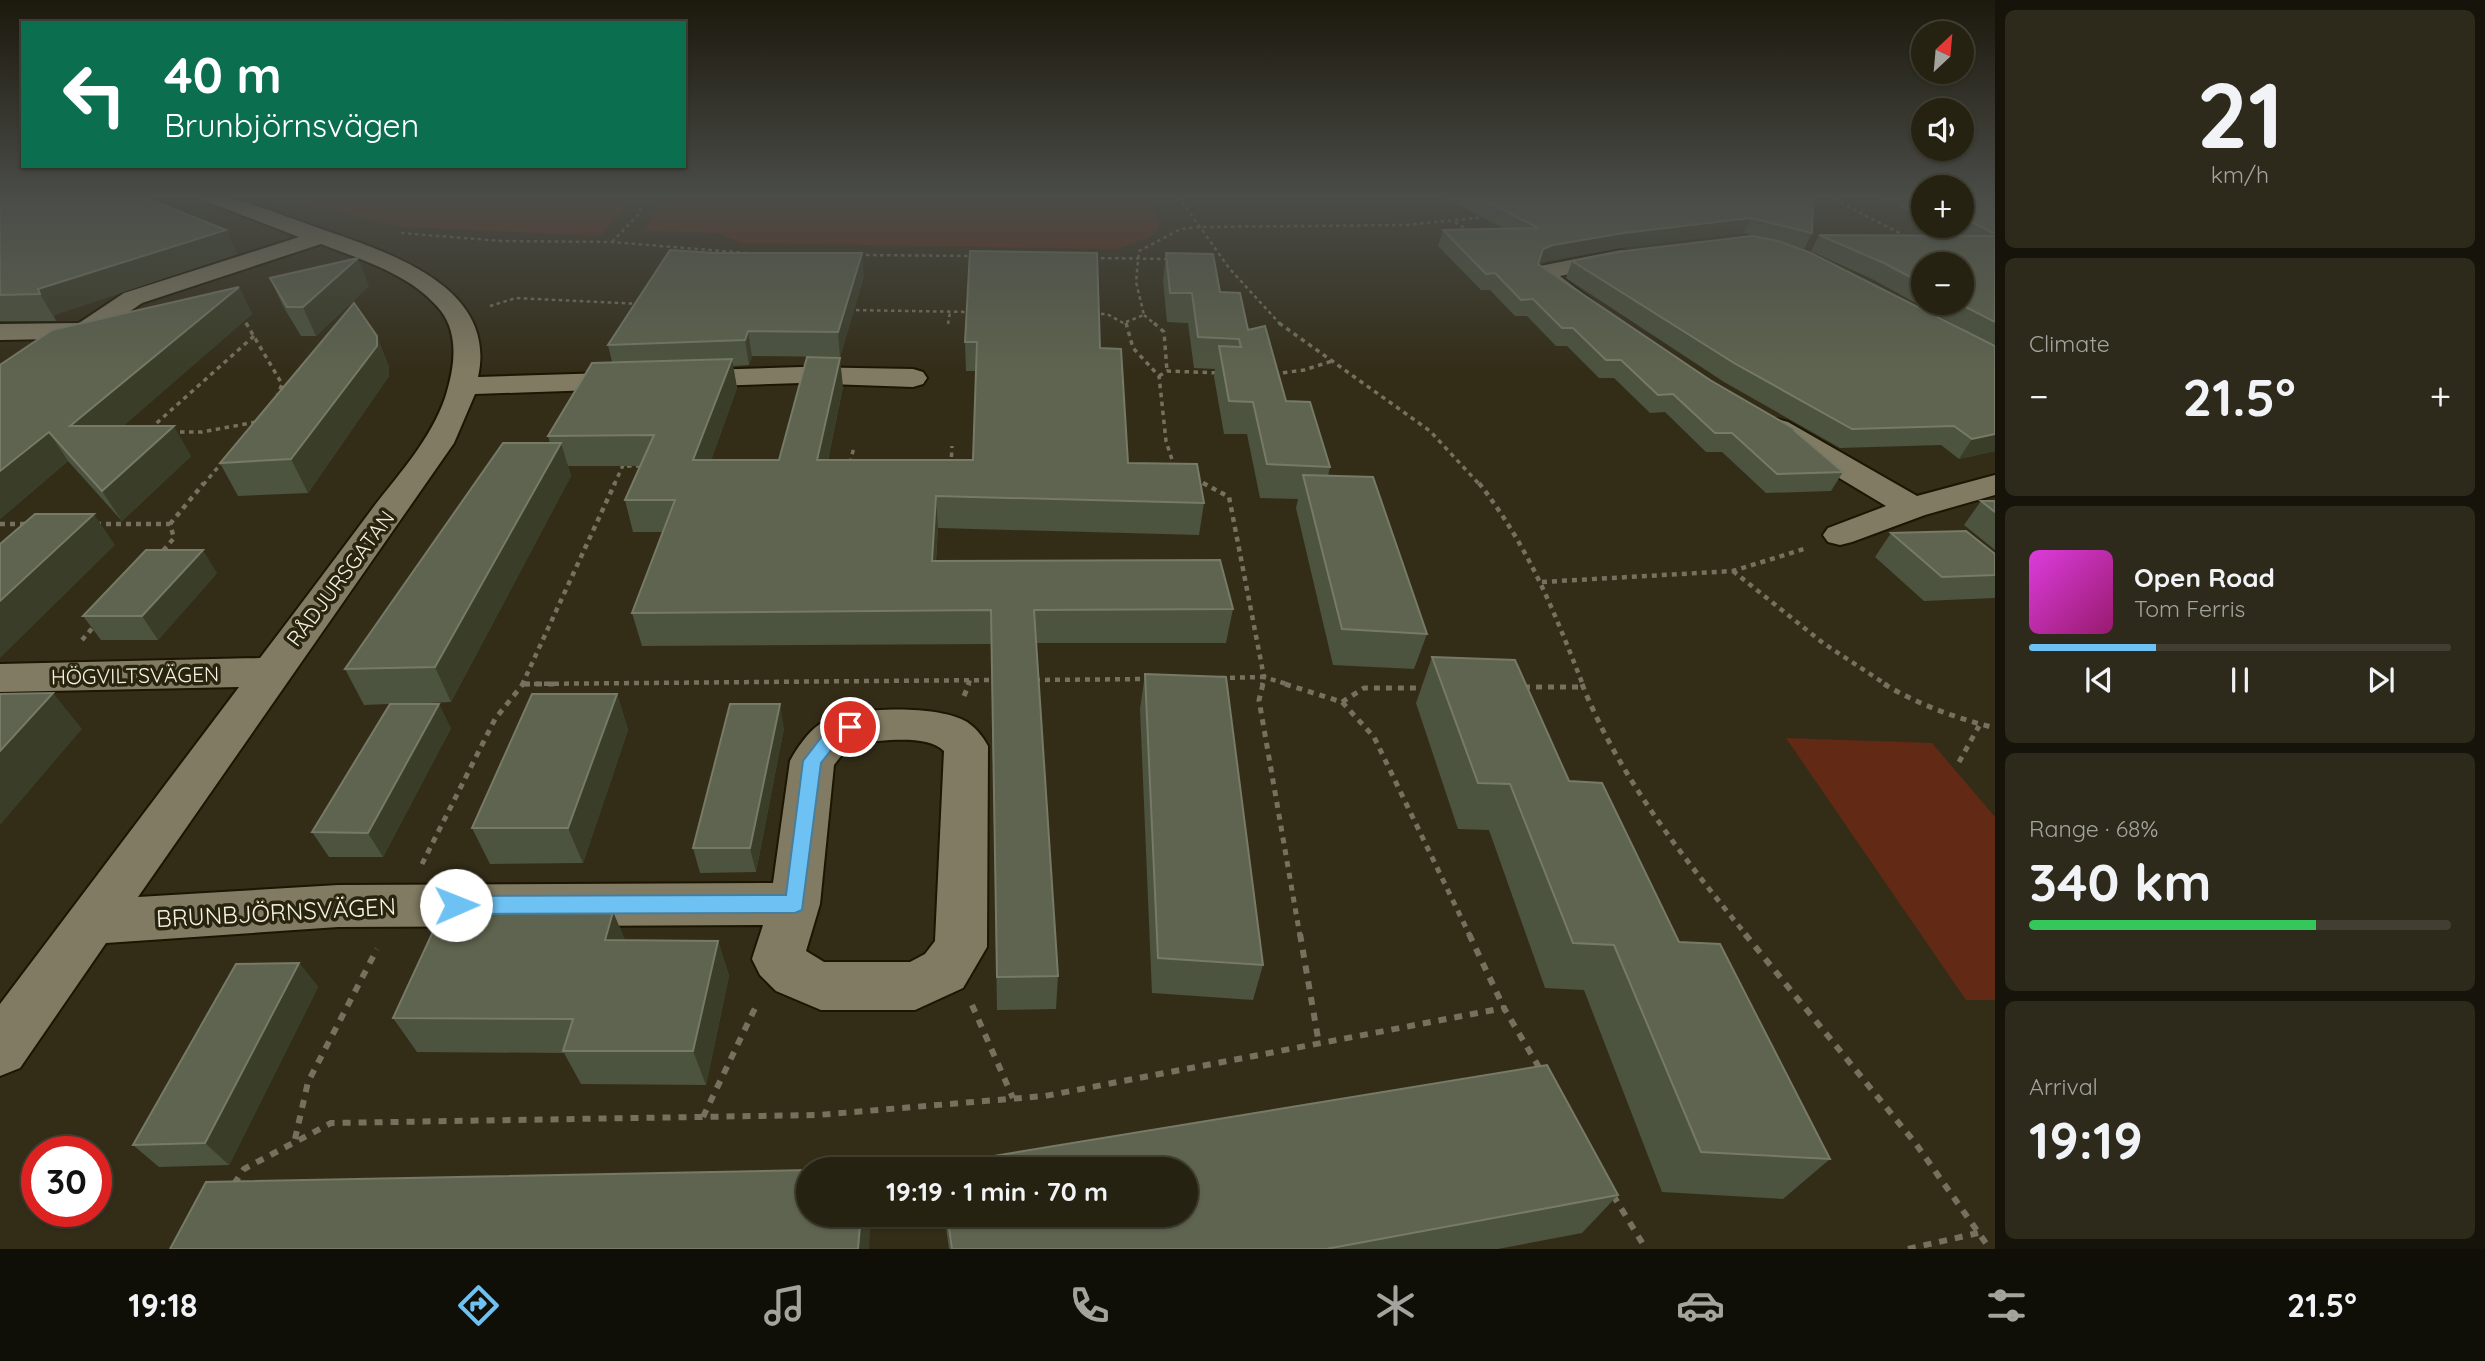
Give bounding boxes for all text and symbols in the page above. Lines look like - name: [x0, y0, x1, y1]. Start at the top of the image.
- north arrow: [1911, 21, 1974, 84]
- map controls: [1911, 21, 1974, 315]
- text: 40 m: [164, 44, 282, 105]
- icon: left: [49, 49, 140, 140]
- text: 21: [2196, 57, 2284, 171]
- button: sound: [1911, 98, 1974, 161]
- text: Brunbjörnsvägen: [164, 105, 419, 145]
- text: km/h: [2211, 160, 2269, 189]
- button: +: [1911, 175, 1974, 238]
- button: −: [1911, 252, 1974, 315]
- text: Climate: [2029, 329, 2110, 358]
- text: 21.5°: [2183, 364, 2296, 429]
- text: −: [2029, 372, 2049, 420]
- text: +: [2430, 372, 2451, 420]
- street label: RÅDJURSGATAN: [281, 505, 399, 651]
- text: Open Road: [2134, 561, 2275, 594]
- text: Tom Ferris: [2134, 594, 2245, 623]
- street label: HÖGVILTSVÄGEN: [51, 661, 219, 689]
- icon: previous: [2080, 661, 2118, 699]
- icon: pause: [2221, 661, 2259, 699]
- icon: next: [2362, 661, 2400, 699]
- pin: [820, 697, 880, 757]
- icon: arrive: [831, 708, 869, 746]
- text: Range · 68%: [2029, 814, 2158, 843]
- text: 340 km: [2029, 849, 2212, 914]
- position arrow: [419, 868, 493, 942]
- street label: BRUNBJÖRNSVÄGEN: [155, 891, 397, 933]
- text: Arrival: [2029, 1072, 2098, 1101]
- text: 19:19: [2029, 1107, 2143, 1172]
- speed limit sign: 30: [21, 1136, 112, 1227]
- text: 19:19 · 1 min · 70 m: [886, 1175, 1108, 1208]
- icon: directions: [454, 1281, 503, 1330]
- icon: music: [760, 1281, 809, 1330]
- icon: phone: [1065, 1281, 1114, 1330]
- icon: climate: [1371, 1281, 1420, 1330]
- icon: car: [1676, 1281, 1725, 1330]
- icon: filters: [1982, 1281, 2031, 1330]
- text: 19:18: [128, 1285, 198, 1325]
- text: 21.5°: [2287, 1285, 2357, 1325]

